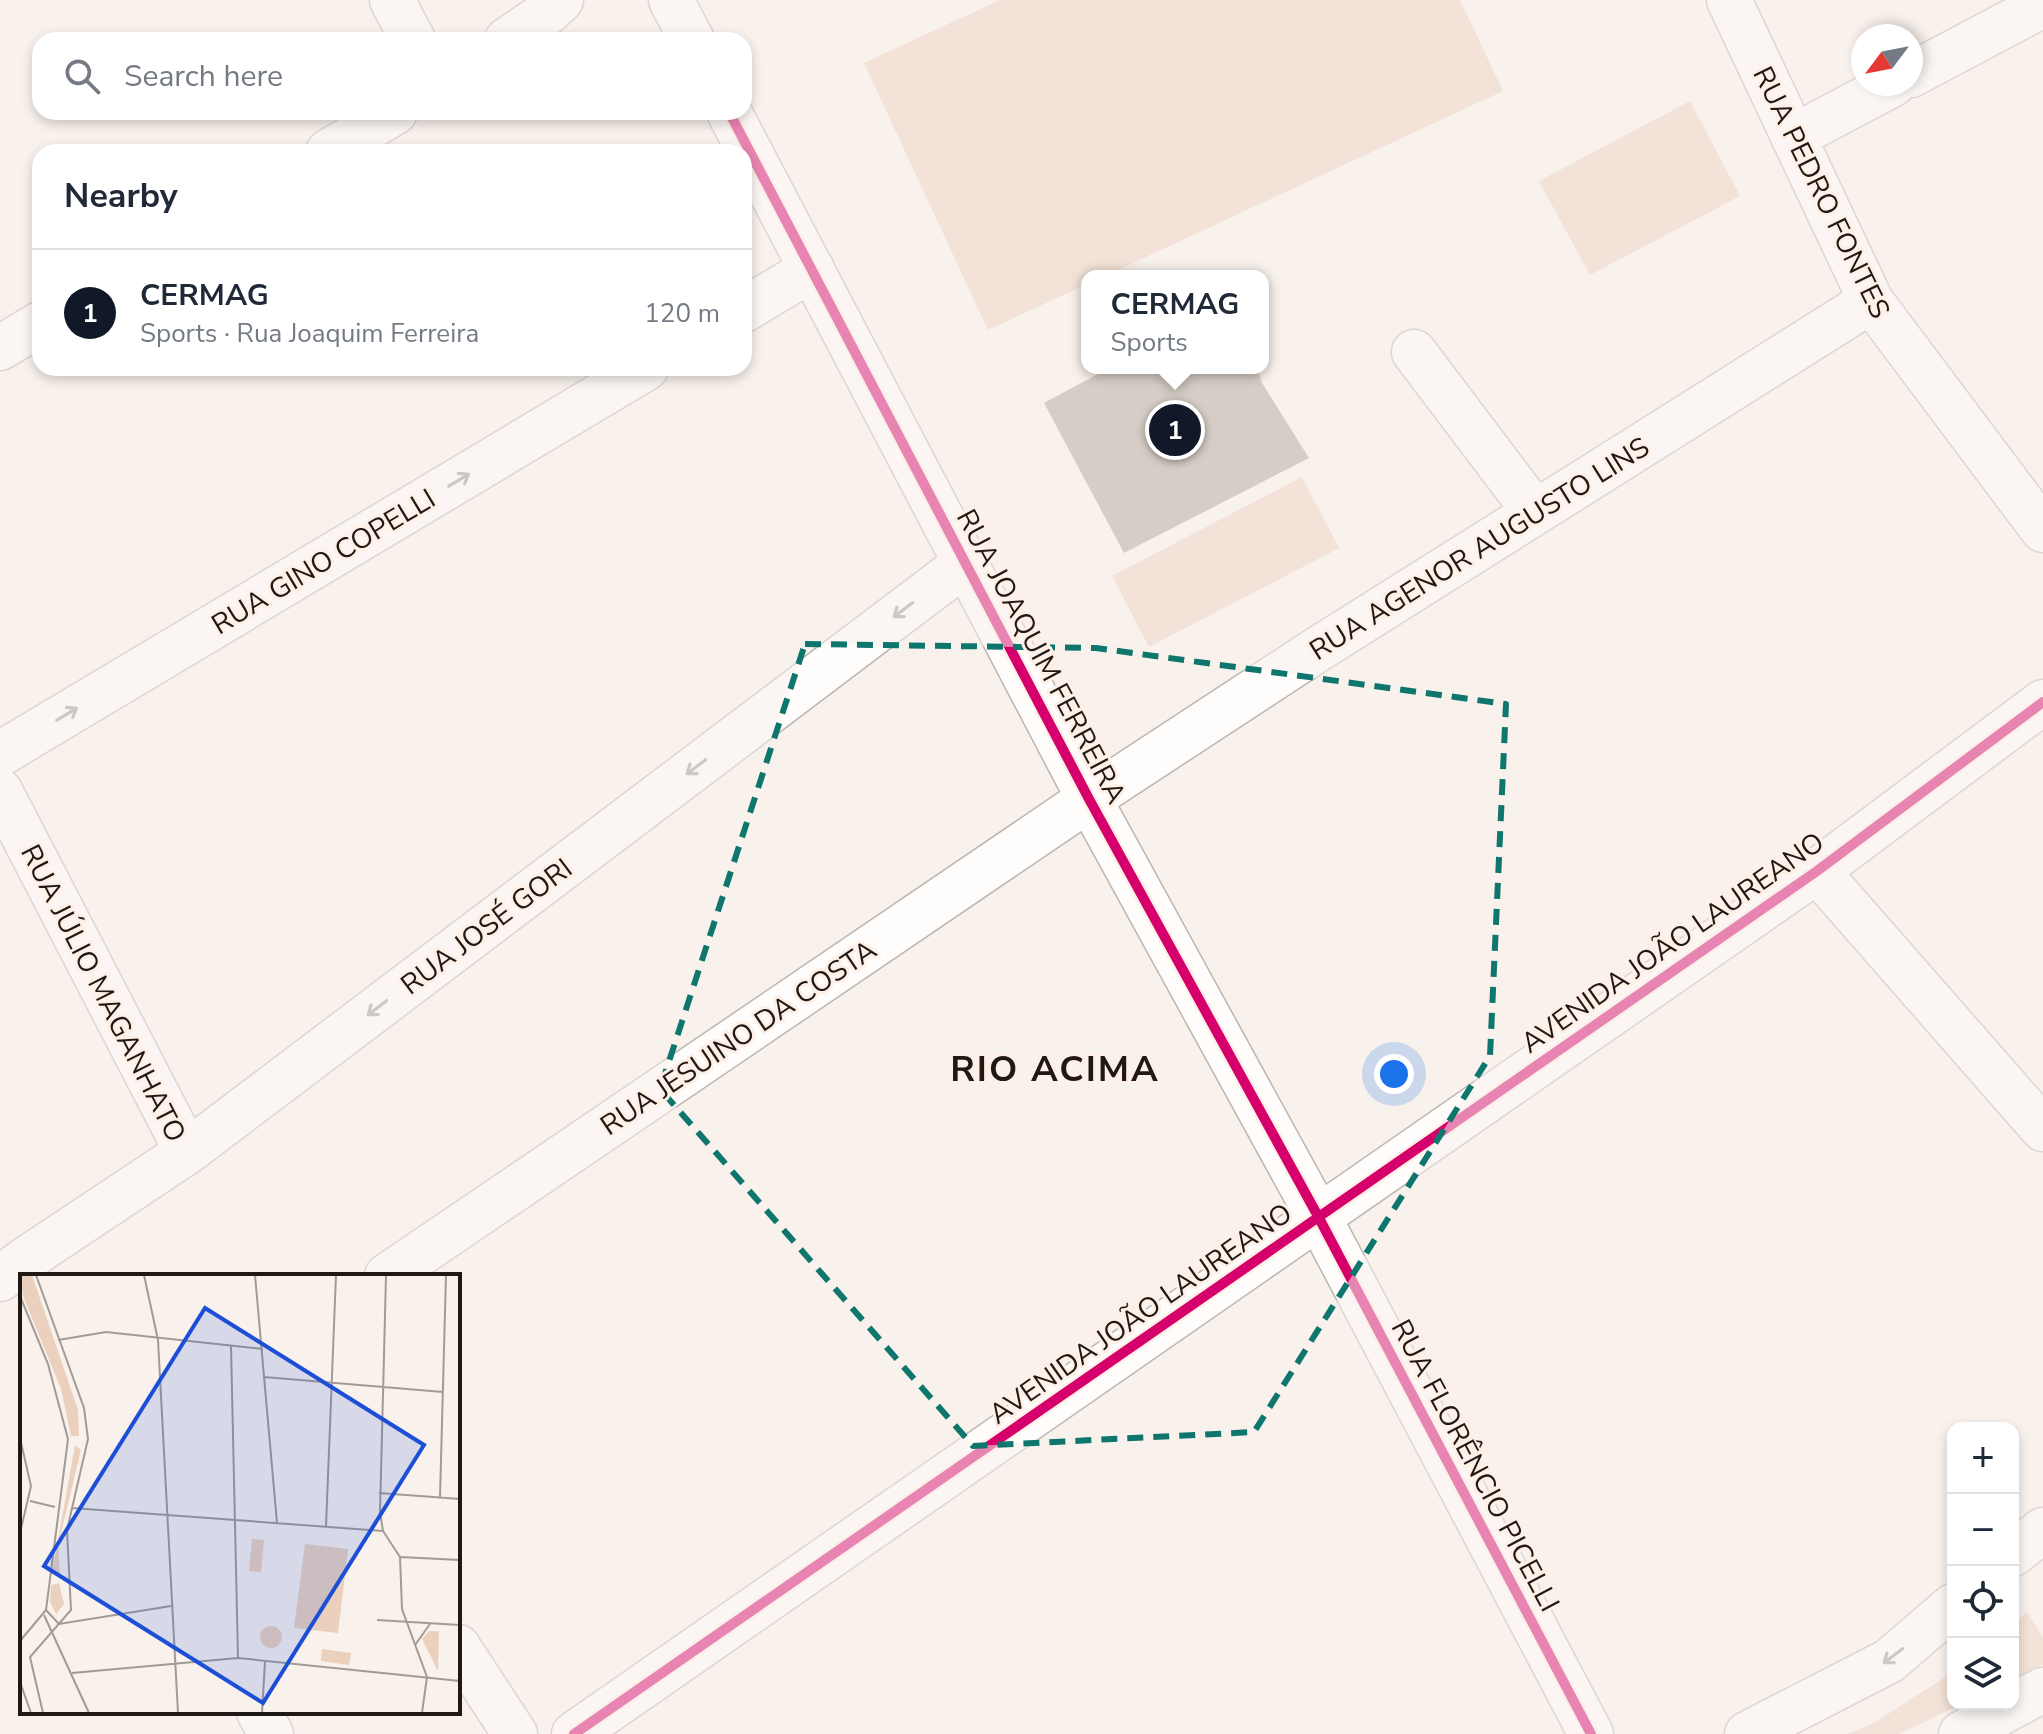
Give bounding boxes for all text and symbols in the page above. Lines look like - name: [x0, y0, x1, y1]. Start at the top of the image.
- north arrow: [1851, 24, 1923, 96]
- search box: [32, 32, 752, 120]
- icon: search: [60, 54, 104, 98]
- text: Search here: [124, 56, 283, 97]
- street label: RUA PEDRO FONTES: [1744, 60, 1899, 325]
- text: Nearby: [64, 173, 178, 219]
- popup: [1081, 270, 1269, 374]
- text: CERMAG: [140, 275, 269, 316]
- text: CERMAG: [1111, 284, 1239, 325]
- text: 1: [82, 296, 98, 331]
- text: 120 m: [644, 296, 720, 331]
- text: Sports · Rua Joaquim Ferreira: [140, 316, 479, 351]
- text: Sports: [1111, 325, 1188, 360]
- pin: 1: [1149, 400, 1201, 460]
- street label: RUA AGENOR AUGUSTO LINS: [1302, 428, 1657, 669]
- one-way arrow: [447, 472, 470, 488]
- street label: RUA GINO COPELLI: [205, 480, 443, 644]
- street label: RUA JOAQUIM FERREIRA: [947, 503, 1135, 810]
- one-way arrow: [893, 601, 915, 618]
- one-way arrow: [55, 705, 78, 721]
- one-way arrow: [686, 758, 707, 775]
- street label: AVENIDA JOÃO LAUREANO: [1513, 823, 1832, 1062]
- street label: RUA JÚLIO MAGANHATO: [11, 838, 195, 1149]
- street label: RUA JOSÉ GORI: [393, 850, 580, 1004]
- street label: RUA JESUINO DA COSTA: [593, 931, 884, 1145]
- one-way arrow: [367, 1000, 388, 1017]
- district label: RIO ACIMA: [950, 1045, 1160, 1094]
- your location: [1374, 1054, 1414, 1094]
- street label: AVENIDA JOÃO LAUREANO: [981, 1194, 1300, 1433]
- inset map: [20, 1274, 460, 1714]
- street label: RUA FLORÊNCIO PICELLI: [1382, 1313, 1568, 1618]
- map controls: [1947, 1422, 2019, 1710]
- button: +: [1947, 1422, 2019, 1494]
- button: −: [1947, 1494, 2019, 1566]
- button: locate: [1947, 1566, 2019, 1638]
- button: layers: [1947, 1638, 2019, 1710]
- one-way arrow: [1883, 1647, 1904, 1664]

